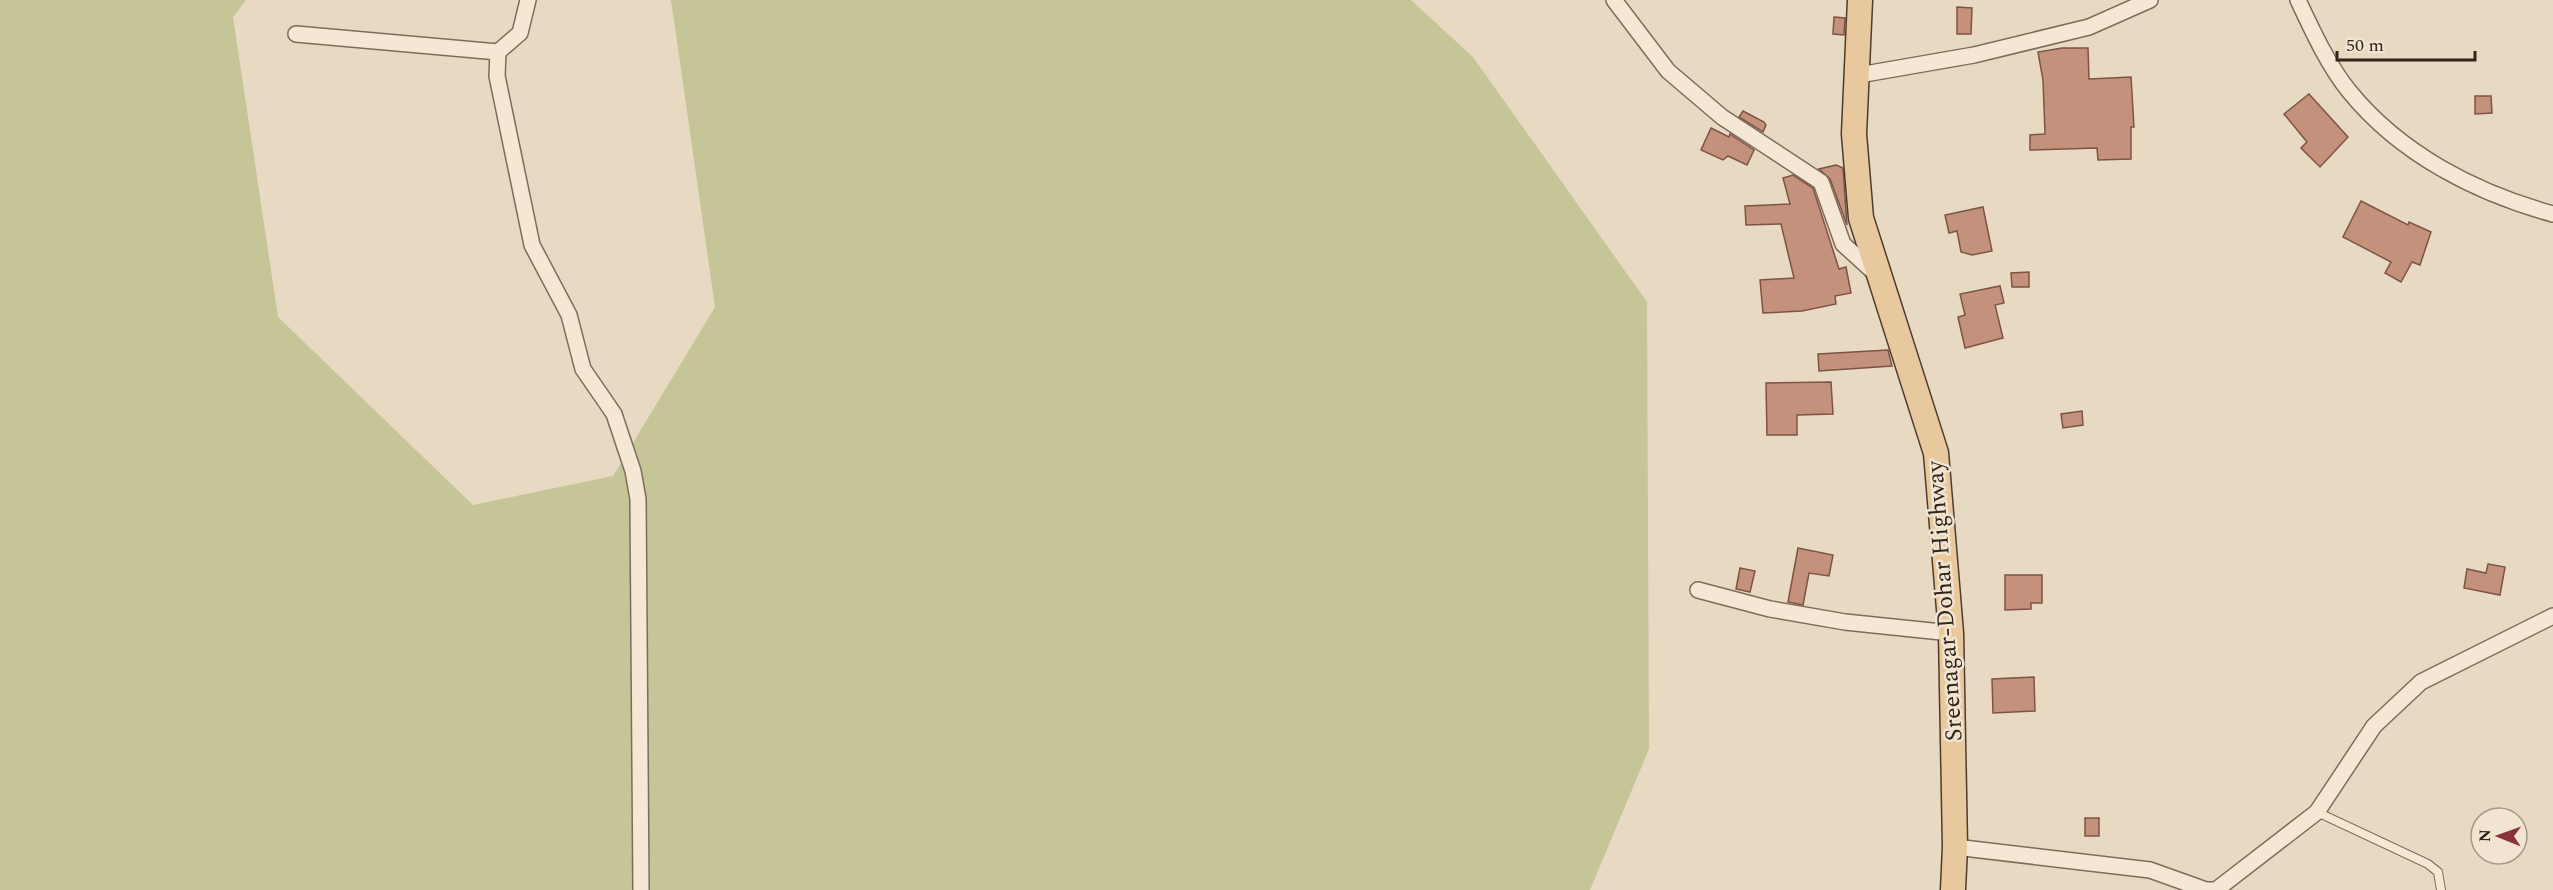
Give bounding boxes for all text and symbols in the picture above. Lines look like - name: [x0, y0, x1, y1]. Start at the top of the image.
- scale bar: [2337, 24, 2475, 62]
- text: 50 m: [2346, 32, 2384, 59]
- street label: Sreenagar-Dohar Highway: [1917, 458, 1973, 742]
- north arrow: [2469, 806, 2529, 866]
- text: N: [2473, 829, 2497, 842]

